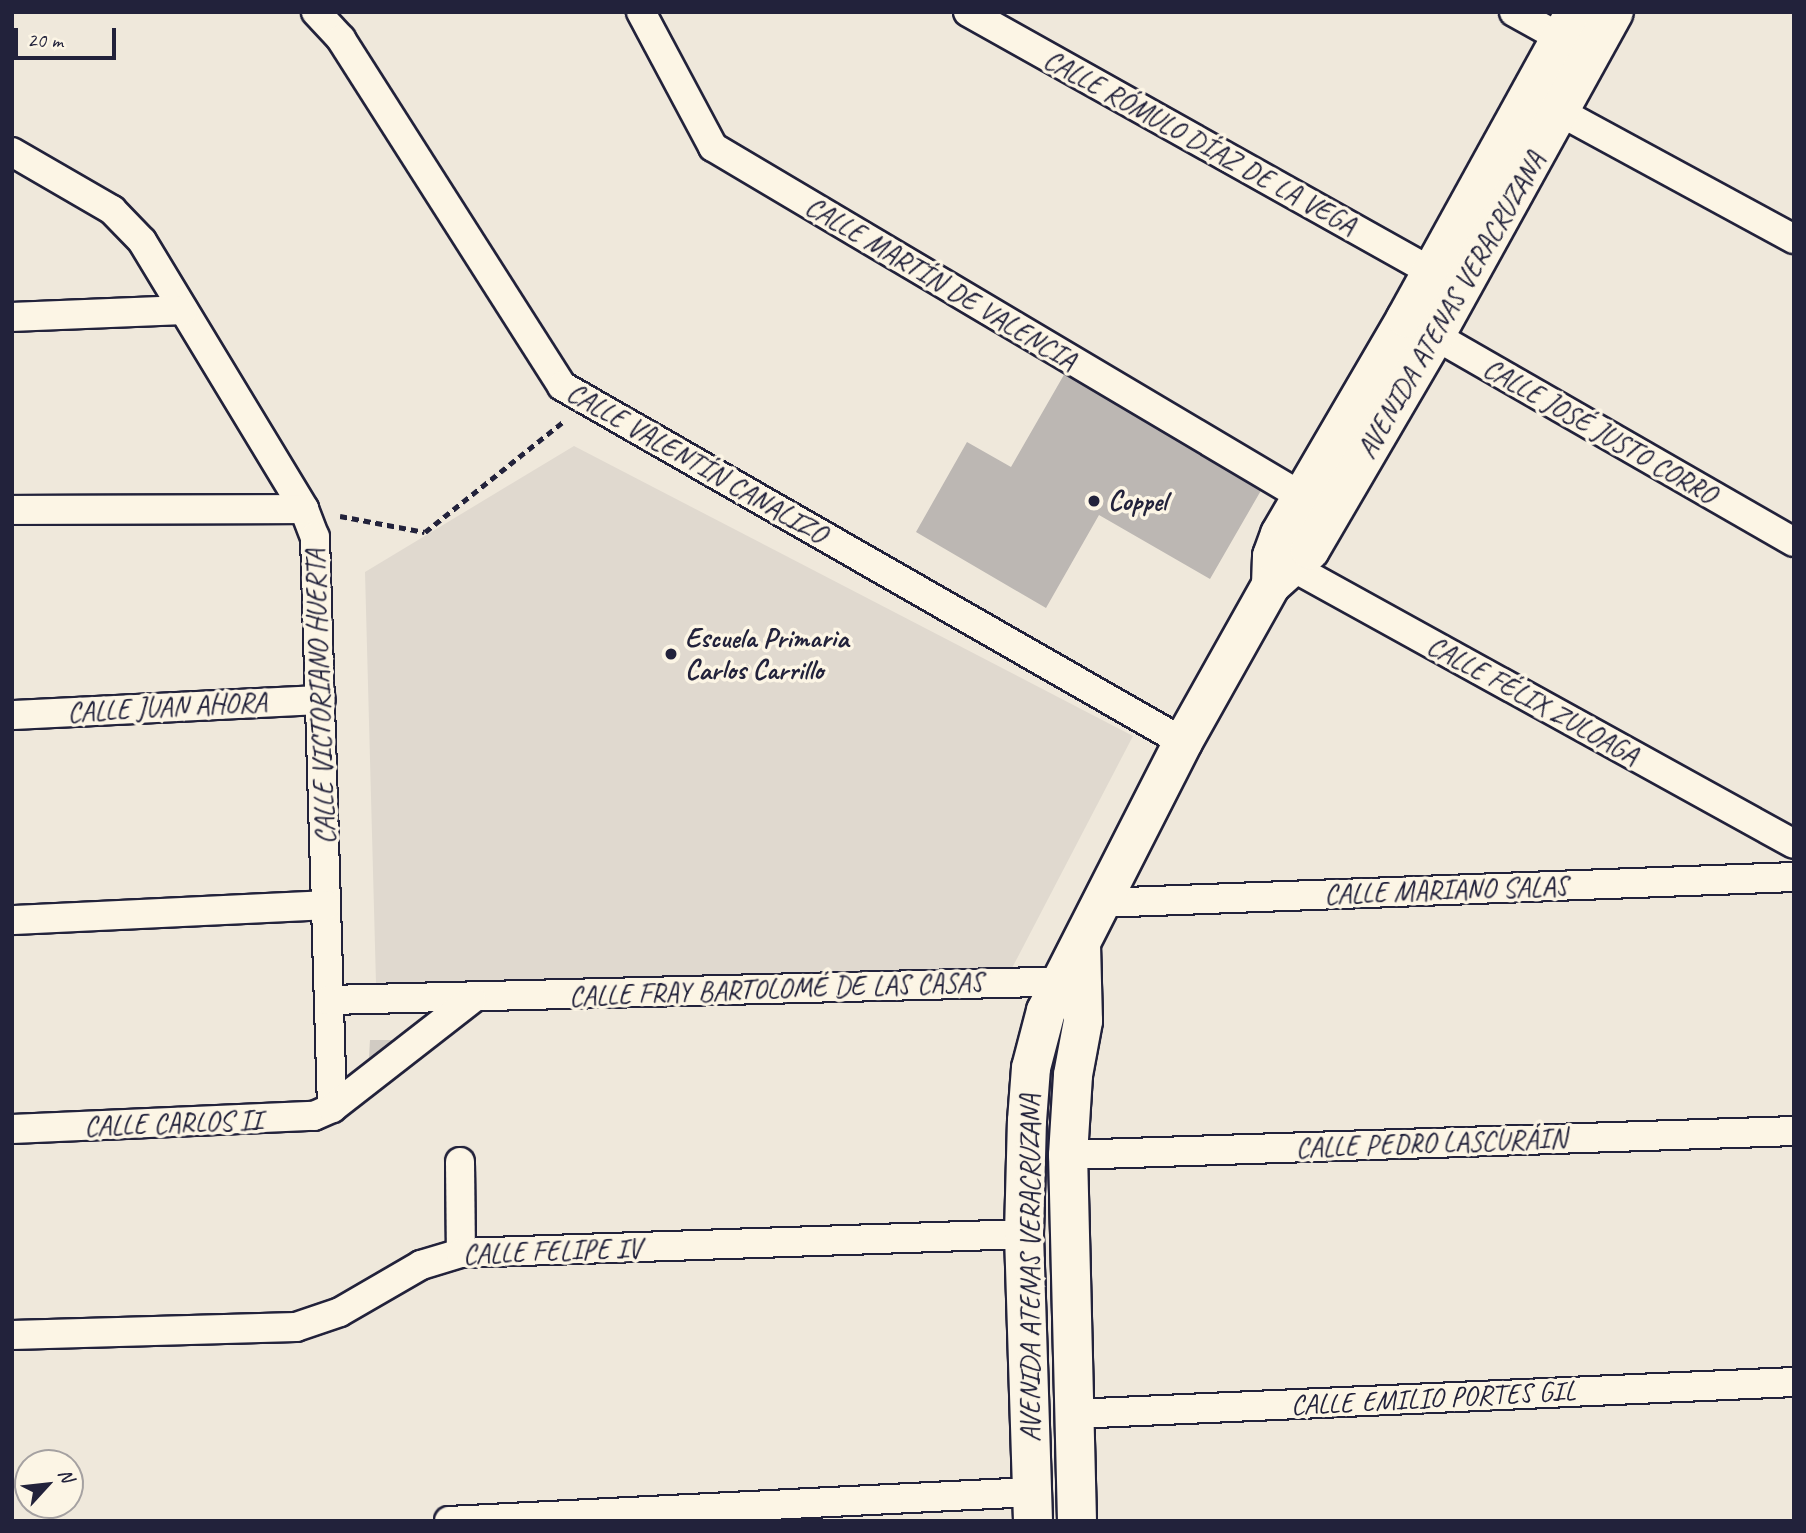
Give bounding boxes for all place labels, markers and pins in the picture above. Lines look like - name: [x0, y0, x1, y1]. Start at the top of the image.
- place label: Coppel: [1108, 484, 1167, 518]
- marker: Coppel: [1086, 493, 1102, 509]
- place label: Escuela Primaria Carlos Carrillo: [685, 621, 849, 687]
- marker: Escuela Primaria Carlos Carrillo: [663, 646, 679, 662]

